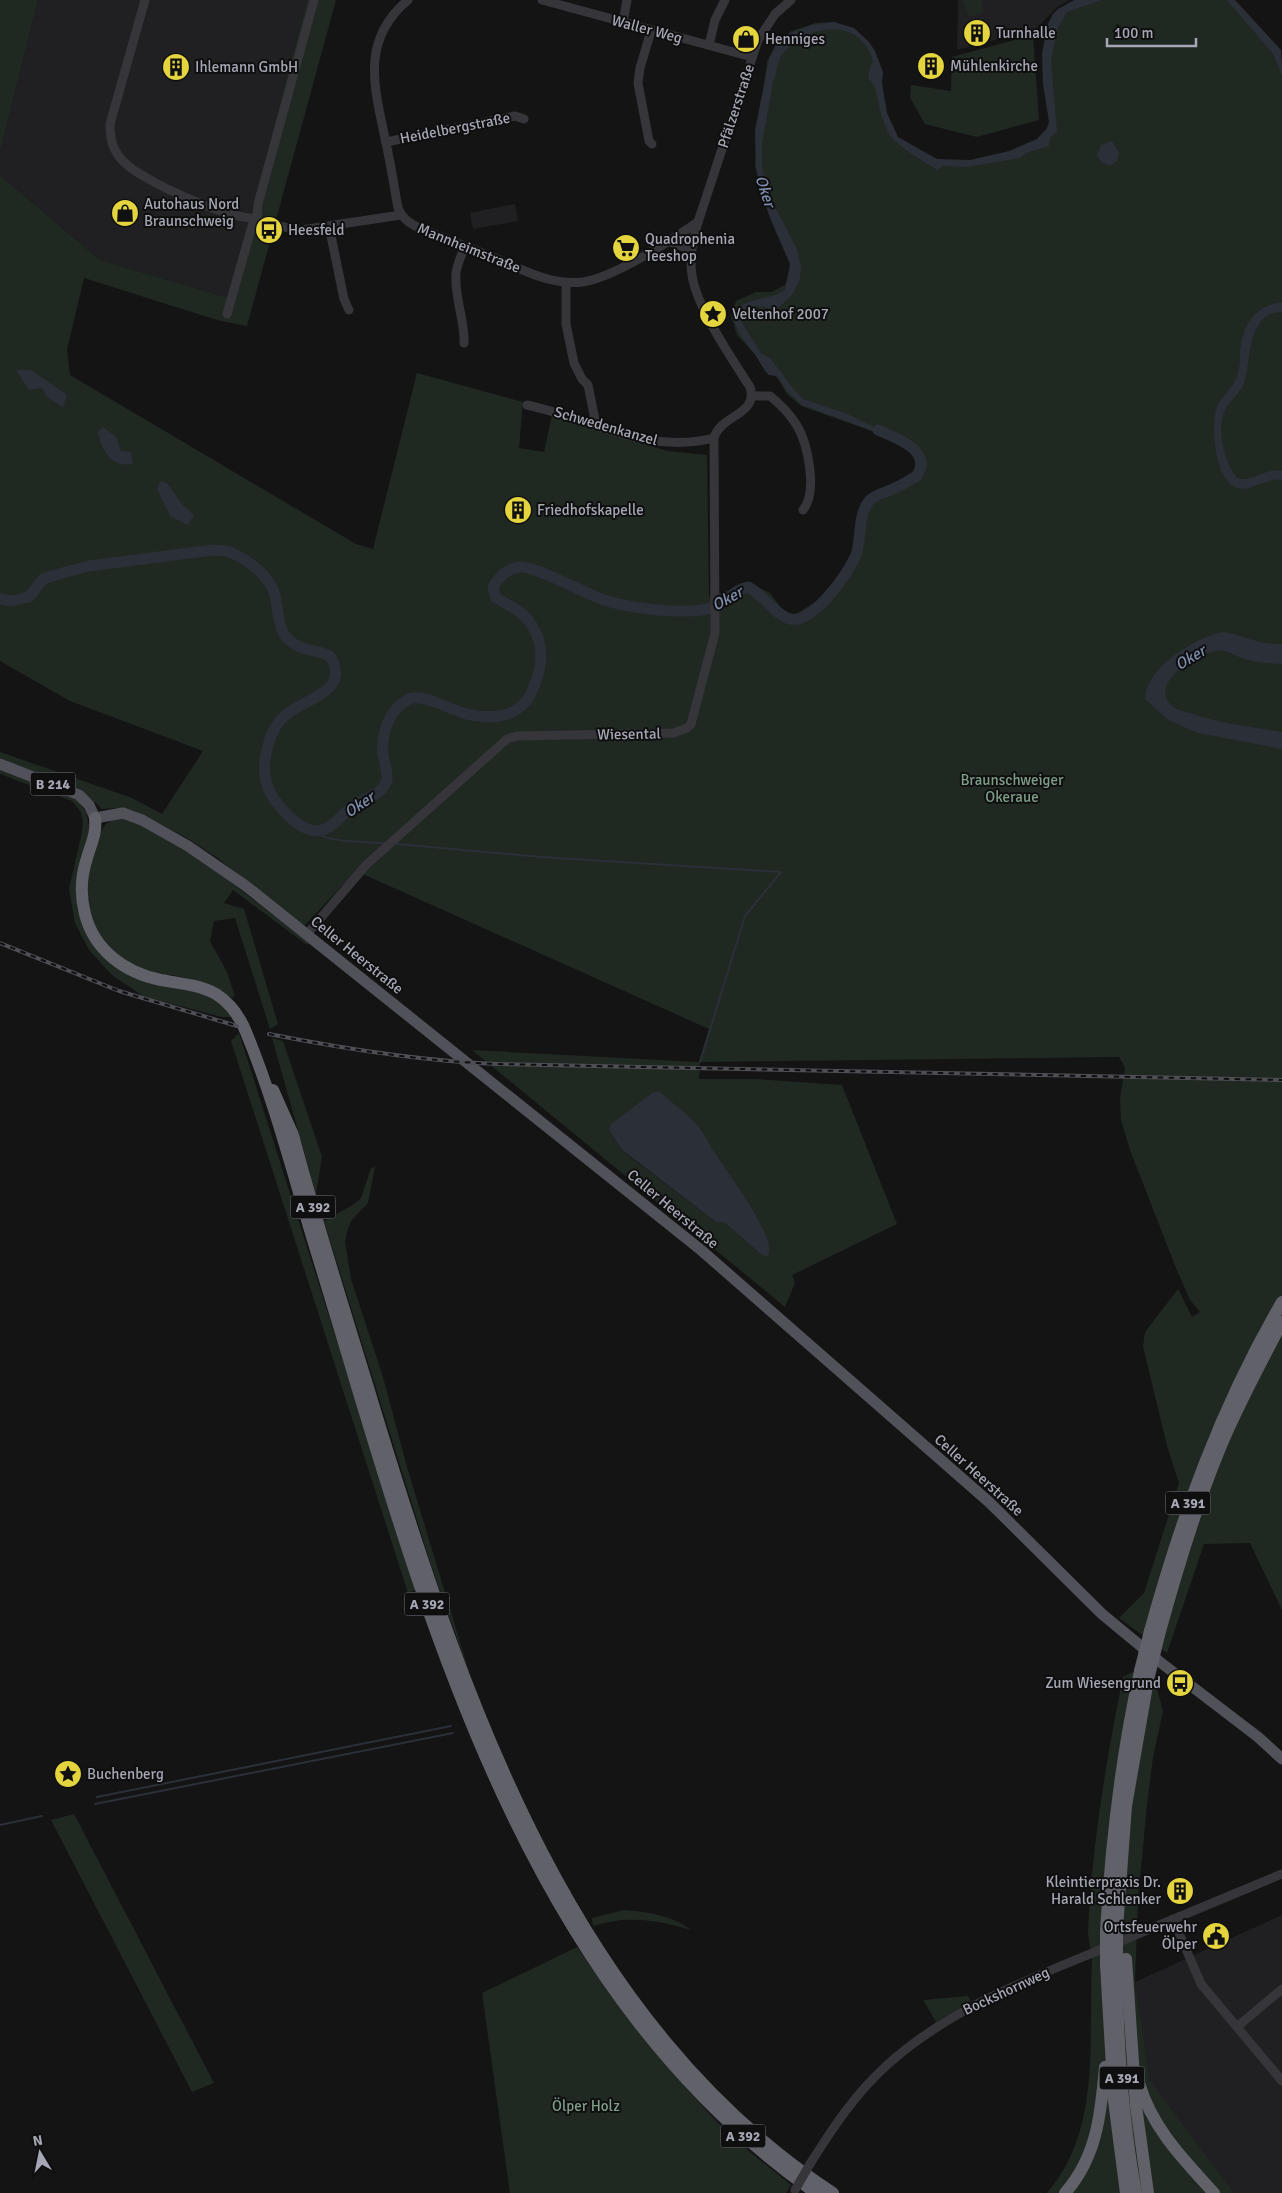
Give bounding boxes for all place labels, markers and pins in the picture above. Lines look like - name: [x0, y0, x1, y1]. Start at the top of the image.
- building icon: Turnhalle: [962, 18, 992, 48]
- shop icon: Henniges: [731, 24, 761, 54]
- place label: Turnhalle: [996, 24, 1056, 42]
- place label: Henniges: [765, 30, 825, 48]
- building icon: Mühlenkirche: [916, 51, 946, 81]
- building icon: Ihlemann GmbH: [161, 52, 191, 82]
- place label: Mühlenkirche: [950, 57, 1038, 75]
- place label: Ihlemann GmbH: [195, 58, 298, 76]
- place label: Autohaus Nord Braunschweig: [144, 195, 239, 230]
- shop icon: Autohaus Nord Braunschweig: [110, 198, 140, 228]
- bus stop icon: Heesfeld: [254, 215, 284, 245]
- place label: Heesfeld: [288, 221, 344, 239]
- place label: Quadrophenia Teeshop: [645, 230, 735, 265]
- supermarket icon: Quadrophenia Teeshop: [611, 233, 641, 263]
- place icon: Veltenhof 2007: [698, 299, 728, 329]
- place label: Veltenhof 2007: [732, 305, 829, 323]
- building icon: Friedhofskapelle: [503, 495, 533, 525]
- place label: Friedhofskapelle: [537, 501, 644, 519]
- bus stop icon: Zum Wiesengrund: [1165, 1668, 1195, 1698]
- place label: Zum Wiesengrund: [1045, 1674, 1161, 1692]
- place icon: Buchenberg: [53, 1759, 83, 1789]
- place label: Buchenberg: [87, 1765, 164, 1783]
- place label: Kleintierpraxis Dr. Harald Schlenker: [1046, 1873, 1161, 1908]
- building icon: Kleintierpraxis Dr. Harald Schlenker: [1165, 1876, 1195, 1906]
- place label: Ortsfeuerwehr Ölper: [1104, 1918, 1197, 1953]
- public building icon: Ortsfeuerwehr Ölper: [1201, 1921, 1231, 1951]

